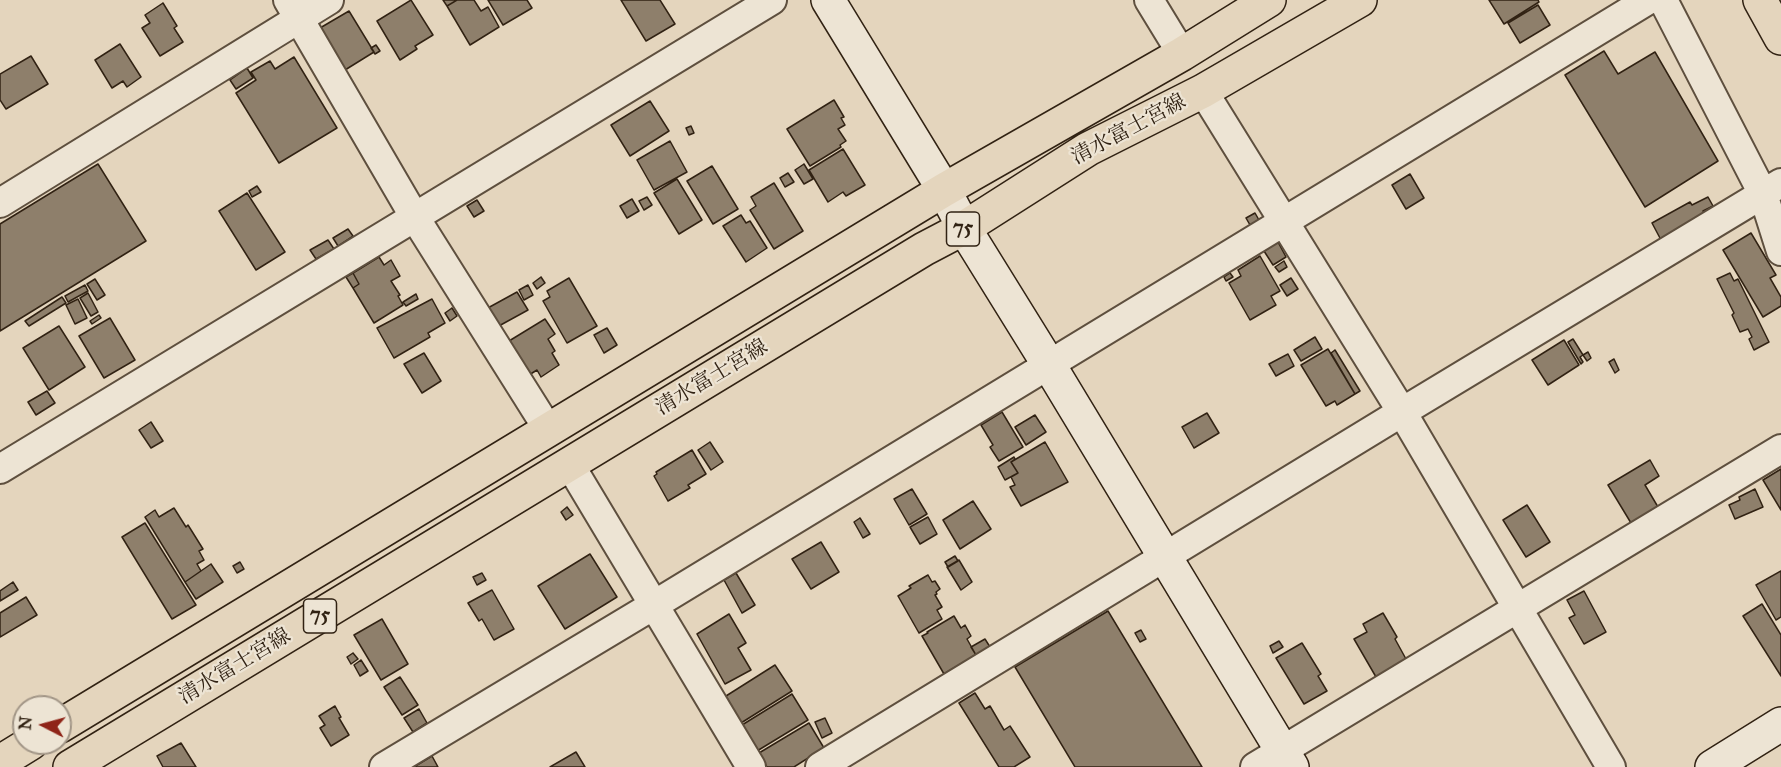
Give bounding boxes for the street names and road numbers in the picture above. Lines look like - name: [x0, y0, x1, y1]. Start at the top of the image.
- street label: 清水富士宮線: [1067, 89, 1191, 171]
- road number: 75: [946, 212, 980, 246]
- street label: 清水富士宮線: [652, 335, 772, 421]
- road number: 75: [304, 599, 336, 633]
- street label: 清水富士宮線: [175, 624, 295, 710]

